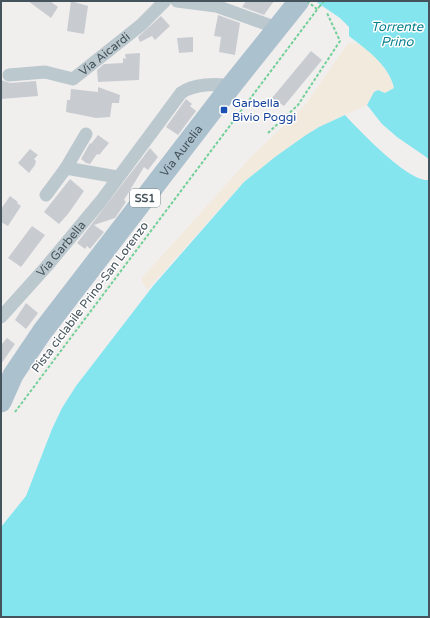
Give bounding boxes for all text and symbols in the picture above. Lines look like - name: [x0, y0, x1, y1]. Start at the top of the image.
- water label: Torrente Prino: [371, 19, 424, 50]
- street label: Via Aicardi: [76, 30, 133, 79]
- place label: Garbella Bivio Poggi: [232, 96, 296, 124]
- marker: Garbella Bivio Poggi: [219, 105, 229, 115]
- street label: Via Aurelia: [157, 122, 205, 179]
- road number: SS1: [130, 189, 160, 207]
- street label: Via Garbella: [34, 218, 89, 280]
- street label: Pista ciclabile Prino-San Lorenzo: [29, 219, 151, 375]

